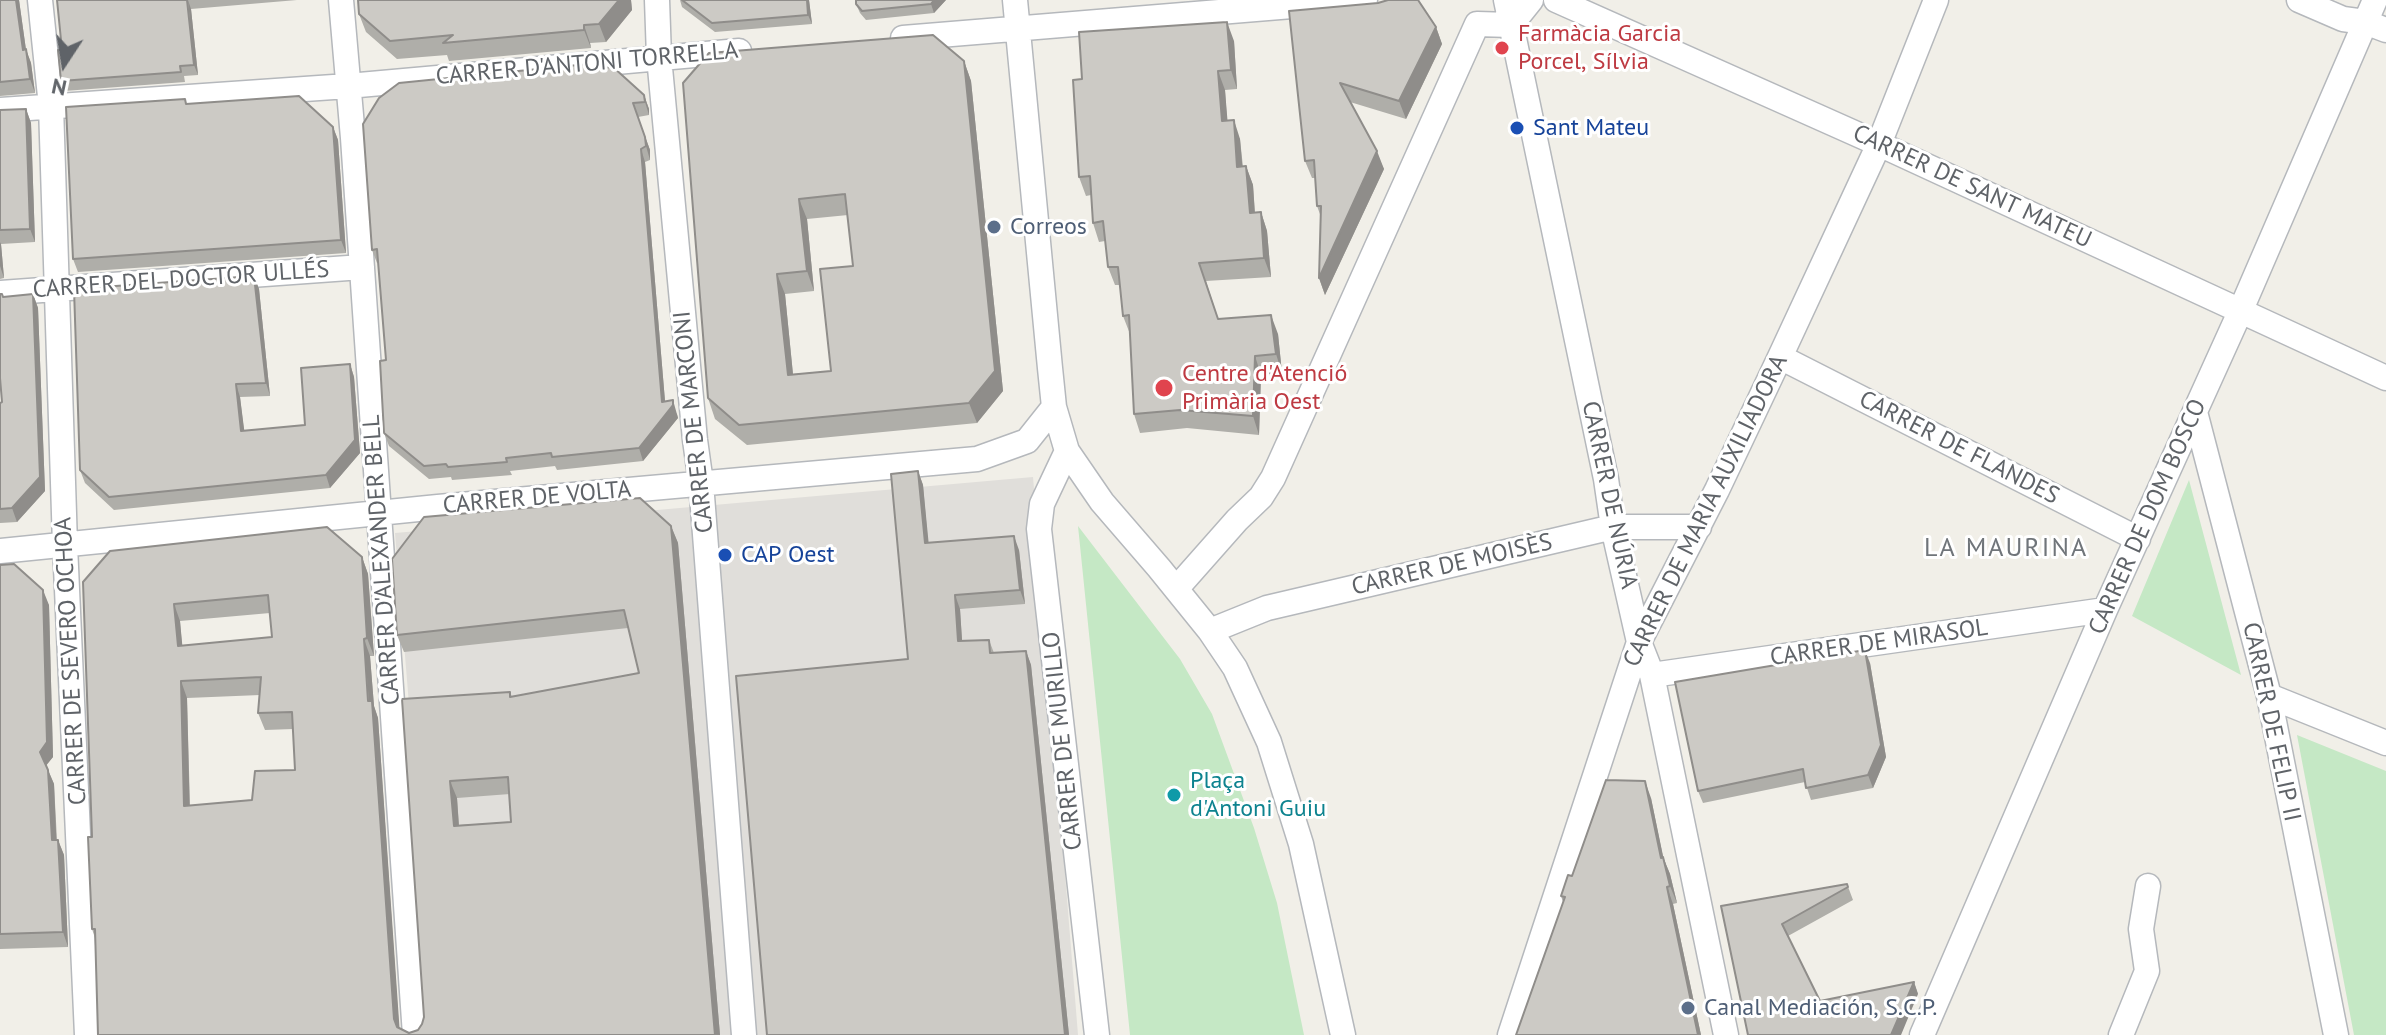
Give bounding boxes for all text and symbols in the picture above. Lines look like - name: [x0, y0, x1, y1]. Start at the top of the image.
- place label: Farmàcia Garcia Porcel, Sílvia: [1518, 20, 1681, 76]
- north arrow: [24, 24, 104, 104]
- street label: CARRER D'ANTONI TORRELLA: [435, 36, 739, 92]
- marker: Farmàcia Garcia Porcel, Sílvia: [1493, 39, 1511, 57]
- text: N: [49, 72, 69, 103]
- place label: Sant Mateu: [1533, 114, 1649, 142]
- marker: Sant Mateu: [1508, 119, 1526, 137]
- street label: CARRER DE SANT MATEU: [1848, 119, 2096, 255]
- place label: Correos: [1010, 213, 1087, 241]
- marker: Correos: [985, 218, 1003, 236]
- street label: CARRER DEL DOCTOR ULLÉS: [32, 255, 330, 305]
- street label: CARRER DE MARCONI: [668, 310, 720, 534]
- street label: CARRER DE MARIA AUXILIADORA: [1618, 350, 1794, 672]
- place label: Centre d'Atenció Primària Oest: [1182, 360, 1347, 416]
- marker: Centre d'Atenció Primària Oest: [1153, 377, 1175, 399]
- street label: CARRER DE FLANDES: [1854, 385, 2064, 511]
- street label: CARRER DE DOM BOSCO: [2083, 395, 2213, 639]
- street label: CARRER DE NÚRIA: [1575, 398, 1643, 592]
- street label: CARRER D'ALEXANDER BELL: [357, 414, 407, 706]
- street label: CARRER DE VOLTA: [442, 475, 632, 521]
- street label: CARRER DE SEVERO OCHOA: [49, 516, 93, 806]
- street label: CARRER DE MOISÈS: [1349, 528, 1555, 602]
- district label: LA MAURINA: [1924, 533, 2088, 565]
- place label: CAP Oest: [741, 541, 835, 569]
- marker: CAP Oest: [716, 546, 734, 564]
- street label: CARRER DE MIRASOL: [1768, 613, 1990, 673]
- street label: CARRER DE FELIP II: [2236, 620, 2306, 824]
- street label: CARRER DE MURILLO: [1037, 630, 1089, 852]
- place label: Plaça d'Antoni Guiu: [1190, 767, 1326, 823]
- marker: Plaça d'Antoni Guiu: [1165, 786, 1183, 804]
- place label: Canal Mediación, S.C.P.: [1704, 994, 1937, 1022]
- marker: Canal Mediación, S.C.P.: [1679, 999, 1697, 1017]

